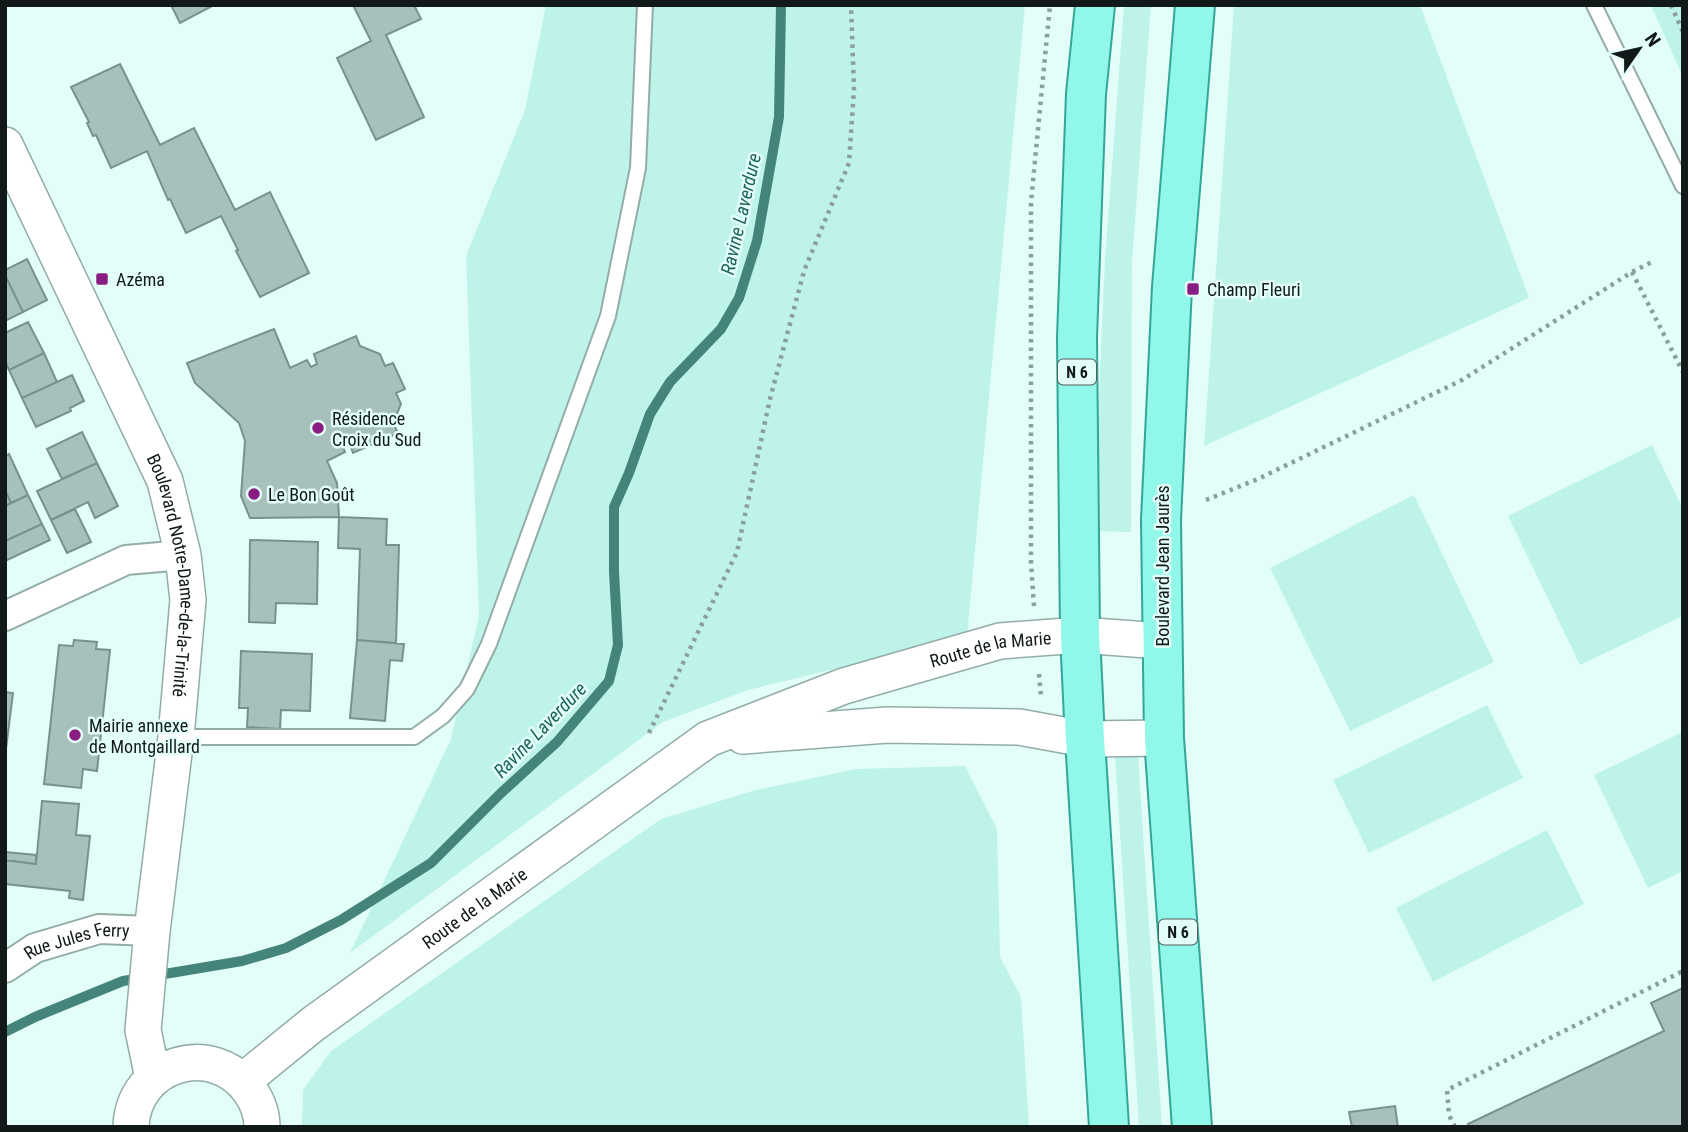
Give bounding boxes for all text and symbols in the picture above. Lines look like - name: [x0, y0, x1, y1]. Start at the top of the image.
- north arrow: [1604, 14, 1674, 84]
- text: N: [1640, 29, 1665, 51]
- water label: Ravine Laverdure: [716, 151, 766, 277]
- place label: Azéma: [116, 269, 165, 290]
- marker: Azéma: [94, 271, 110, 287]
- place label: Champ Fleuri: [1207, 279, 1301, 300]
- marker: Champ Fleuri: [1185, 281, 1201, 297]
- road number: N 6: [1058, 360, 1096, 384]
- place label: Résidence Croix du Sud: [332, 408, 421, 450]
- marker: Résidence Croix du Sud: [310, 420, 326, 436]
- street label: Boulevard Notre-Dame-de-la-Trinité: [143, 450, 198, 698]
- place label: Le Bon Goût: [268, 484, 355, 505]
- street label: Boulevard Jean Jaurès: [1152, 485, 1173, 647]
- marker: Le Bon Goût: [246, 486, 262, 502]
- street label: Route de la Marie: [927, 627, 1052, 671]
- water label: Ravine Laverdure: [489, 677, 591, 783]
- place label: Mairie annexe de Montgaillard: [89, 715, 200, 757]
- marker: Mairie annexe de Montgaillard: [67, 727, 83, 743]
- street label: Route de la Marie: [418, 863, 531, 952]
- street label: Rue Jules Ferry: [20, 918, 130, 963]
- road number: N 6: [1159, 920, 1197, 944]

